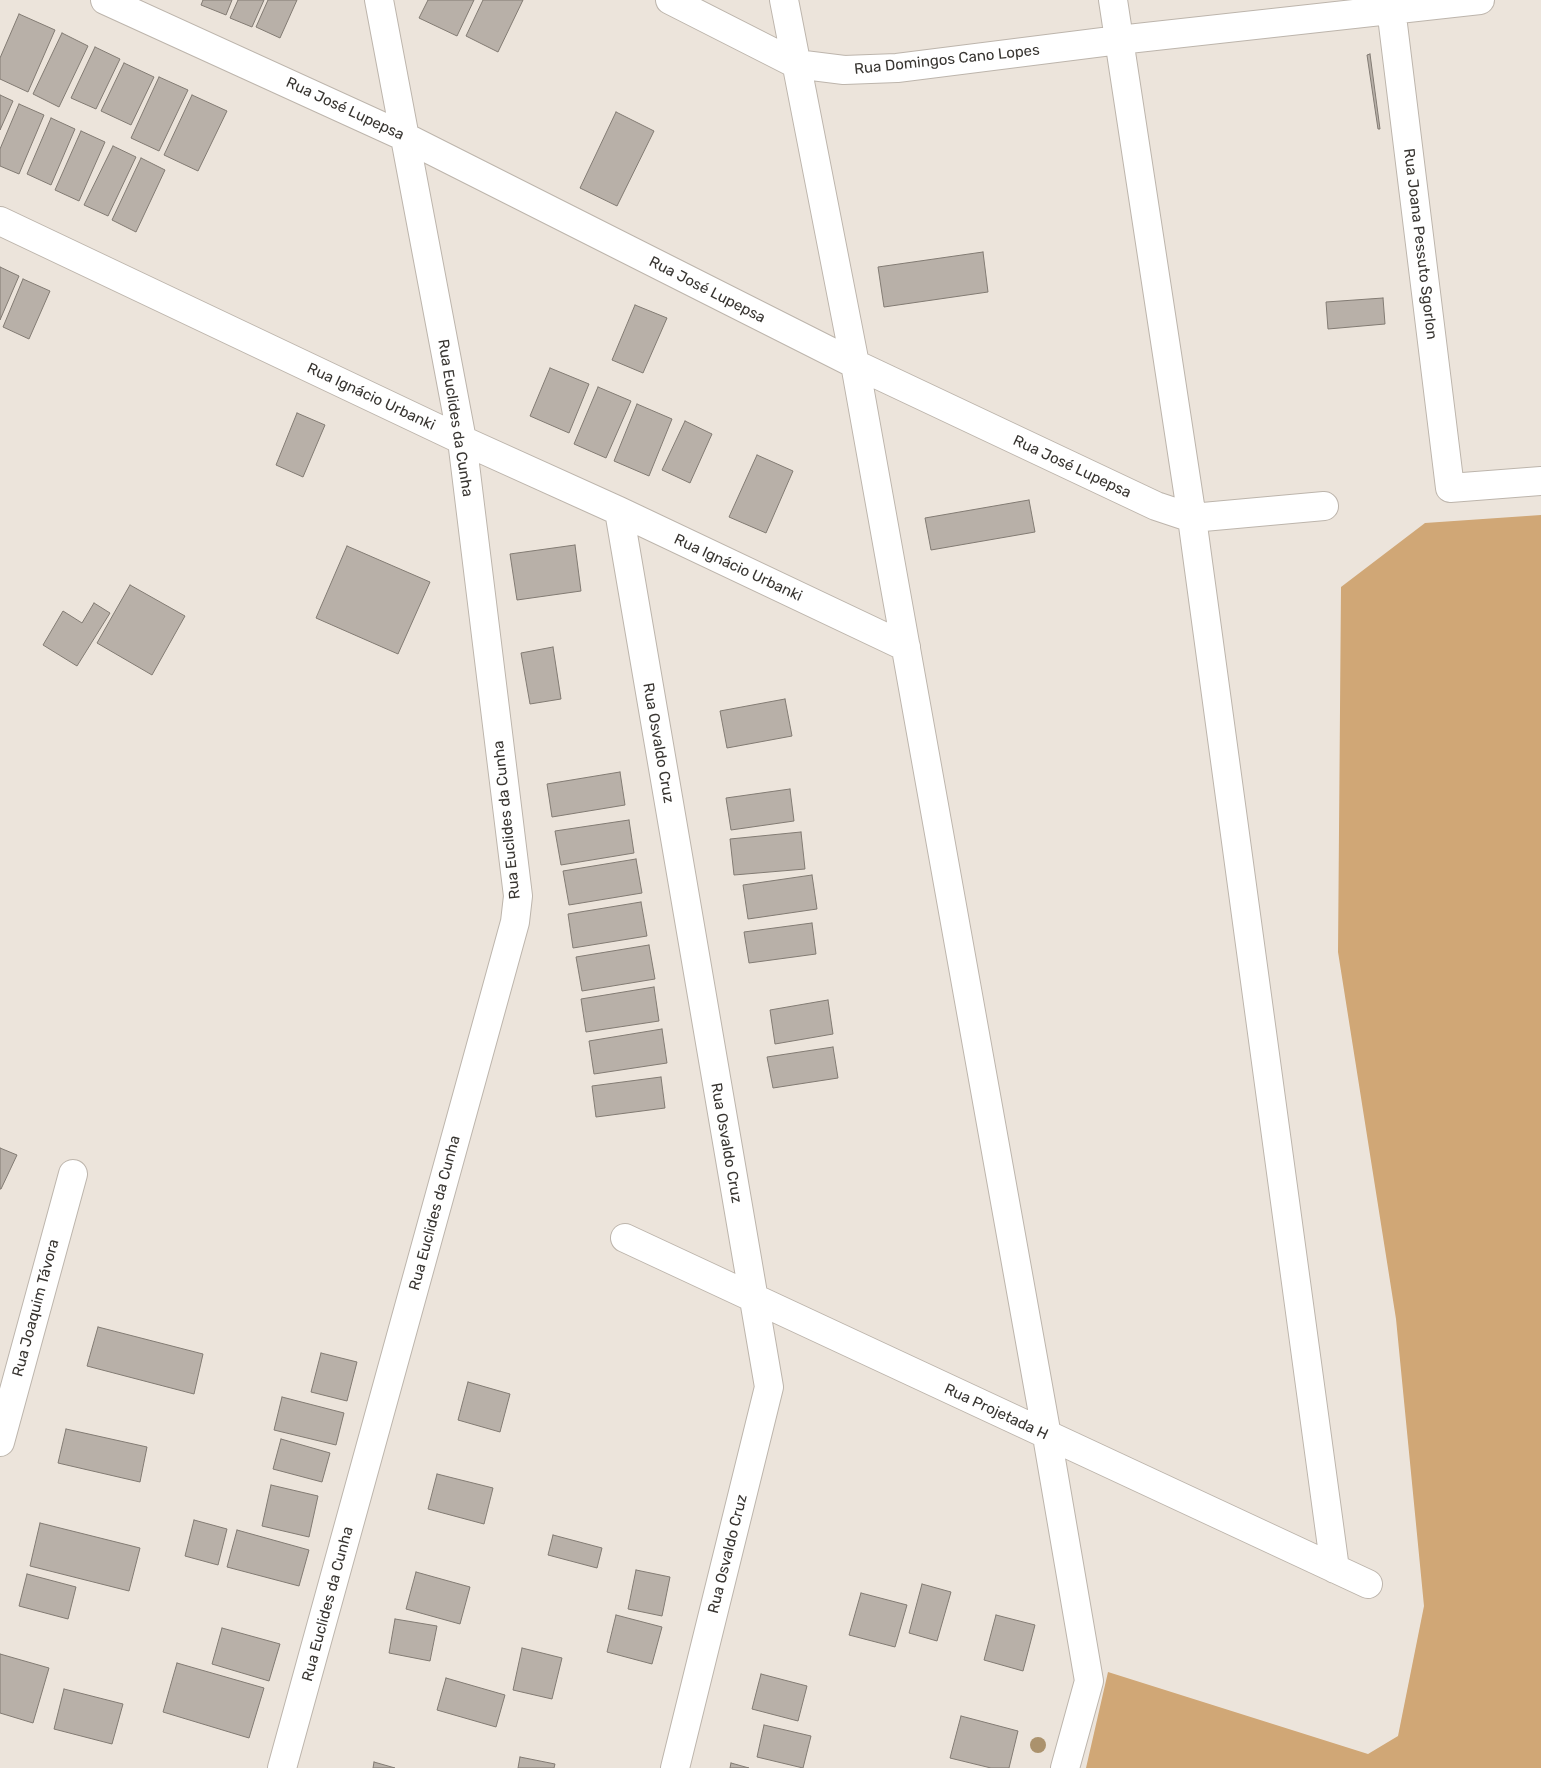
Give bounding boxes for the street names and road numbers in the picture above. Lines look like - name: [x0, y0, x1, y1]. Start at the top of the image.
- street label: Rua Domingos Cano Lopes: [853, 41, 1041, 79]
- street label: Rua José Lupepsa: [283, 74, 407, 144]
- street label: Rua Joana Pessuto Sgorlon: [1399, 147, 1441, 341]
- street label: Rua José Lupepsa: [646, 253, 768, 327]
- street label: Rua Euclides da Cunha: [434, 338, 476, 498]
- street label: Rua Ignácio Urbanki: [304, 359, 438, 435]
- street label: Rua José Lupepsa: [1010, 432, 1134, 502]
- street label: Rua Ignácio Urbanki: [671, 530, 805, 606]
- street label: Rua Osvaldo Cruz: [639, 681, 677, 805]
- street label: Rua Euclides da Cunha: [490, 740, 524, 900]
- street label: Rua Osvaldo Cruz: [707, 1081, 745, 1205]
- street label: Rua Euclides da Cunha: [406, 1134, 464, 1292]
- street label: Rua Joaquim Távora: [9, 1237, 63, 1379]
- street label: Rua Projetada H: [941, 1380, 1051, 1444]
- street label: Rua Osvaldo Cruz: [705, 1493, 751, 1615]
- street label: Rua Euclides da Cunha: [299, 1525, 357, 1683]

